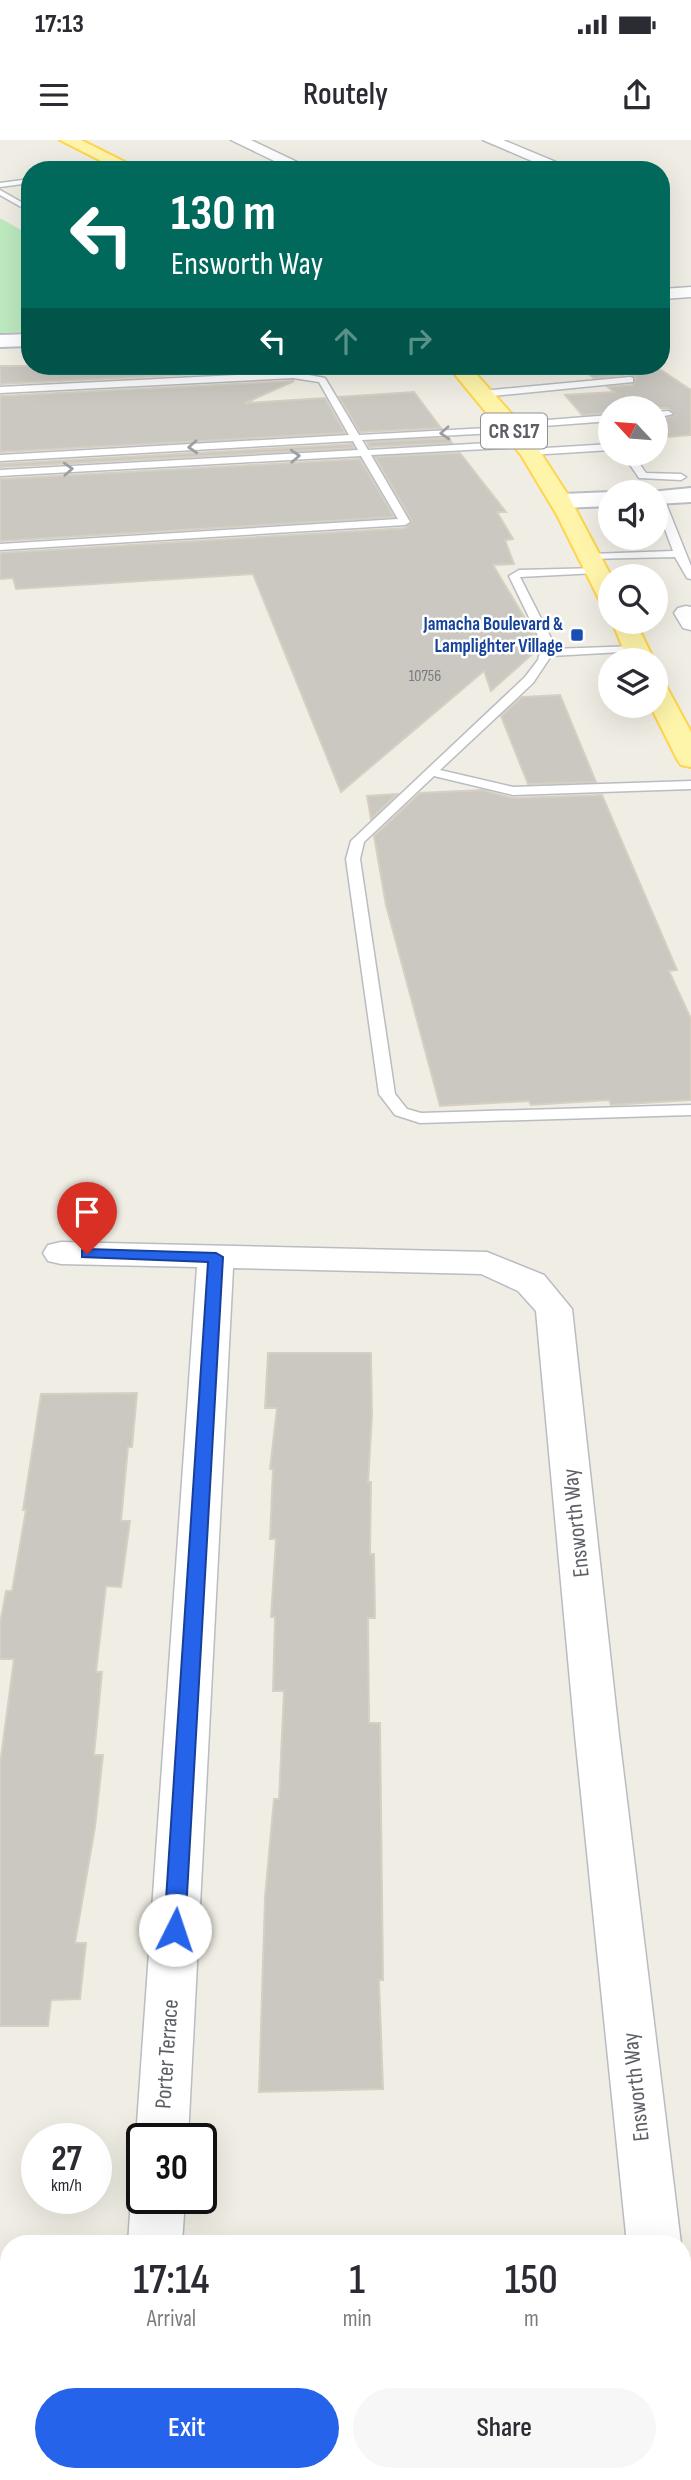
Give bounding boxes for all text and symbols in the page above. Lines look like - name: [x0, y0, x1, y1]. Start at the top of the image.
- text: 17:13: [35, 9, 84, 40]
- text: Routely: [303, 75, 388, 114]
- icon: menu: [35, 76, 73, 114]
- icon: share: [618, 76, 656, 114]
- text: 130 m: [171, 185, 276, 244]
- icon: left: [56, 189, 147, 280]
- text: Ensworth Way: [171, 245, 323, 284]
- icon: left: [254, 322, 292, 360]
- icon: ahead: [327, 322, 365, 360]
- icon: right: [400, 322, 438, 360]
- north arrow: [598, 396, 668, 466]
- map controls: [598, 396, 668, 718]
- road number: CR S17: [481, 414, 547, 448]
- one-way arrow: [439, 426, 450, 441]
- one-way arrow: [188, 440, 199, 455]
- one-way arrow: [290, 448, 301, 463]
- one-way arrow: [63, 461, 74, 476]
- button: sound: [598, 480, 668, 550]
- button: search: [598, 564, 668, 634]
- place label: Jamacha Boulevard & Lamplighter Village: [422, 613, 563, 658]
- marker: Jamacha Boulevard & Lamplighter Village: [569, 627, 585, 643]
- button: layers: [598, 648, 668, 718]
- house number: 10756: [409, 667, 441, 686]
- pin: [57, 1182, 117, 1254]
- icon: arrive: [68, 1193, 106, 1231]
- street label: Ensworth Way: [556, 1467, 596, 1579]
- position arrow: [138, 1893, 212, 1967]
- street label: Porter Terrace: [149, 1998, 185, 2110]
- street label: Ensworth Way: [616, 2031, 656, 2143]
- speed limit sign: 30: [126, 2123, 217, 2214]
- text: 27: [51, 2138, 82, 2181]
- text: km/h: [51, 2175, 82, 2196]
- text: 17:14: [133, 2255, 210, 2306]
- text: 1: [349, 2255, 365, 2306]
- text: 150: [505, 2255, 558, 2306]
- text: Arrival: [147, 2305, 196, 2333]
- text: min: [343, 2305, 372, 2333]
- text: m: [524, 2305, 539, 2333]
- button: Exit: [35, 2388, 339, 2468]
- button: Share: [353, 2388, 656, 2468]

